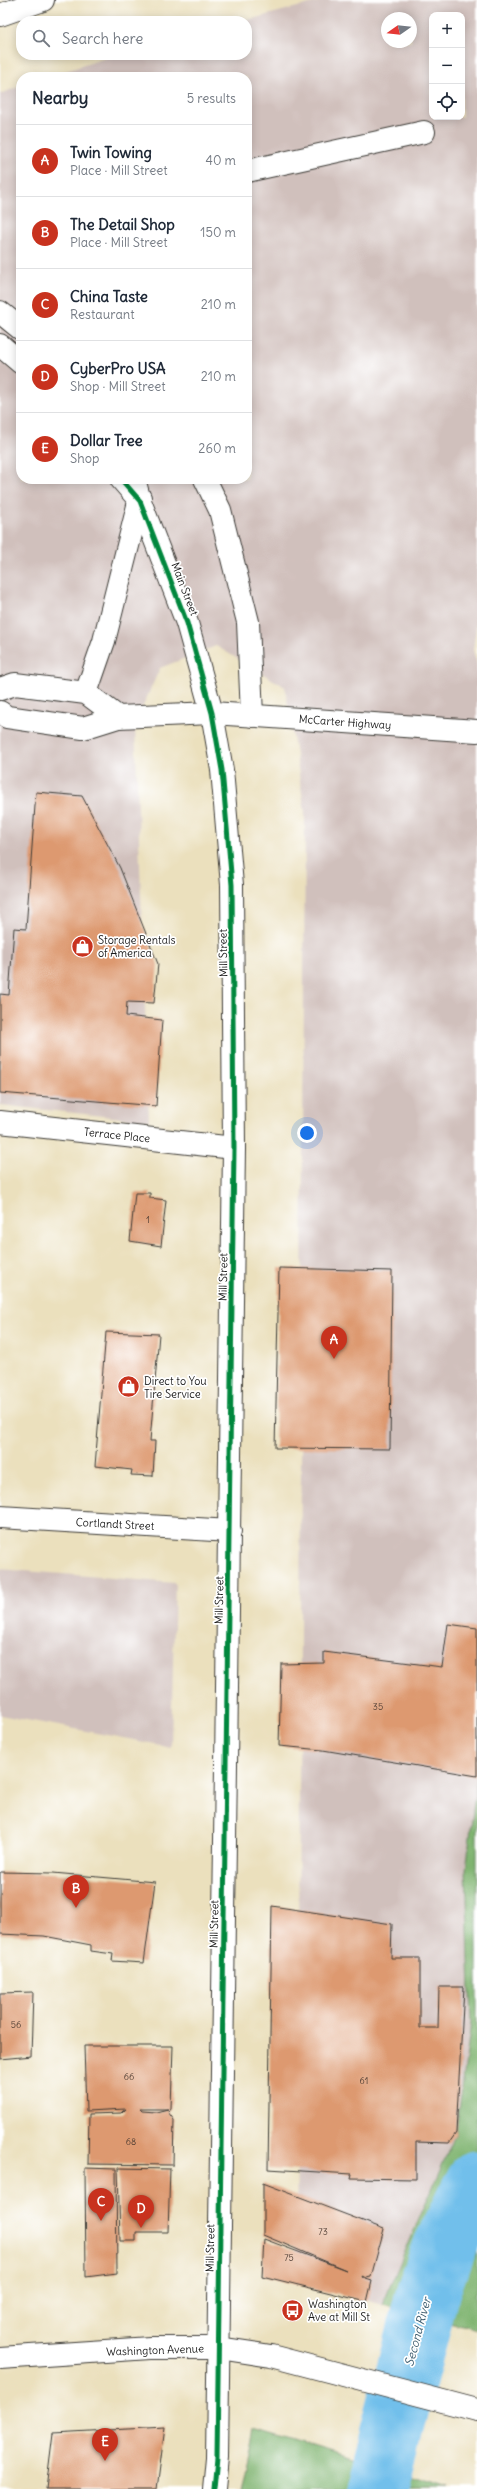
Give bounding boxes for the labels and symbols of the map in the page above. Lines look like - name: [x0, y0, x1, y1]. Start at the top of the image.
- north arrow: [381, 12, 417, 48]
- street label: Main Street: [168, 560, 202, 618]
- street label: McCarter Highway: [298, 712, 392, 732]
- street label: Mill Street: [216, 928, 230, 977]
- shop icon: Storage Rentals of America: [69, 933, 95, 959]
- place label: Storage Rentals of America: [98, 933, 176, 960]
- your location: [297, 1123, 317, 1143]
- street label: Terrace Place: [83, 1125, 151, 1145]
- house number: 1: [146, 1214, 150, 1225]
- street label: Mill Street: [216, 1252, 230, 1301]
- pin: A: [321, 1326, 347, 1359]
- shop icon: Direct to You Tire Service: [115, 1374, 141, 1400]
- place label: Direct to You Tire Service: [144, 1374, 207, 1401]
- street label: Cortlandt Street: [75, 1515, 155, 1533]
- street label: Mill Street: [212, 1575, 226, 1624]
- house number: 35: [373, 1701, 383, 1712]
- pin: B: [63, 1875, 89, 1908]
- street label: Mill Street: [207, 1899, 221, 1948]
- house number: 56: [11, 2019, 21, 2030]
- house number: 66: [124, 2071, 134, 2082]
- house number: 61: [360, 2075, 368, 2086]
- house number: 68: [126, 2136, 136, 2147]
- pin: C: [88, 2188, 114, 2221]
- pin: D: [128, 2195, 154, 2228]
- street label: Mill Street: [203, 2223, 217, 2272]
- house number: 73: [318, 2226, 328, 2237]
- house number: 75: [284, 2252, 294, 2263]
- water label: Second River: [401, 2294, 434, 2368]
- bus stop icon: Washington Ave at Mill St: [280, 2297, 306, 2323]
- place label: Washington Ave at Mill St: [308, 2297, 370, 2324]
- street label: Washington Avenue: [106, 2341, 204, 2359]
- pin: E: [92, 2428, 118, 2461]

